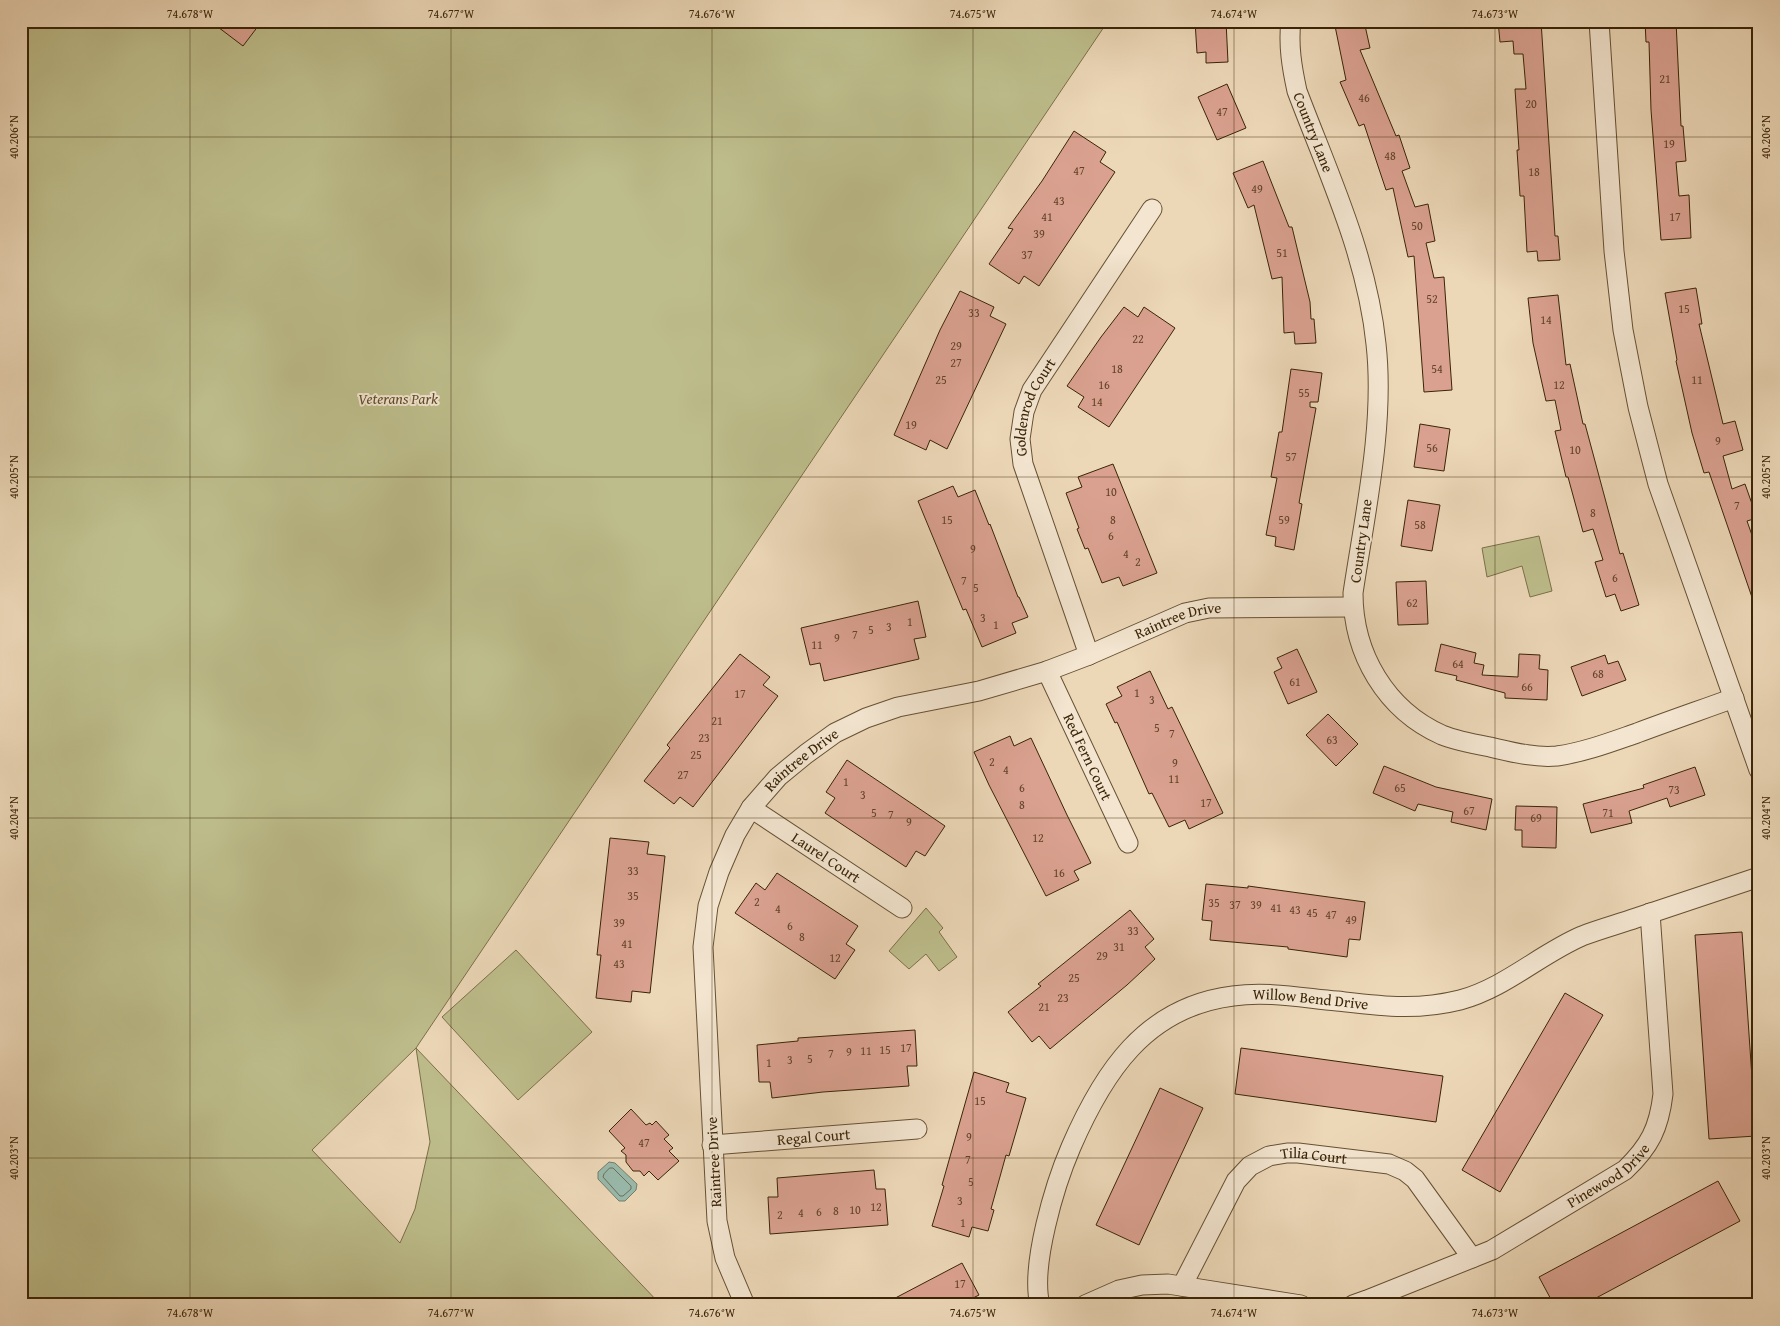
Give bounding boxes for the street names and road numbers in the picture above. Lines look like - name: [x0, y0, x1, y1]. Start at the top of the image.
- street label: Country Lane: [1288, 89, 1339, 175]
- street label: Goldenrod Court: [1009, 353, 1061, 458]
- street label: Country Lane: [1344, 498, 1377, 584]
- street label: Raintree Drive: [1131, 597, 1221, 644]
- street label: Red Fern Court: [1058, 710, 1118, 804]
- street label: Raintree Drive: [759, 723, 843, 796]
- street label: Laurel Court: [788, 827, 865, 888]
- street label: Willow Bend Drive: [1253, 983, 1369, 1014]
- street label: Raintree Drive: [701, 1116, 726, 1208]
- street label: Regal Court: [776, 1123, 852, 1150]
- street label: Pinewood Drive: [1563, 1139, 1655, 1213]
- street label: Tilia Court: [1279, 1142, 1349, 1169]

